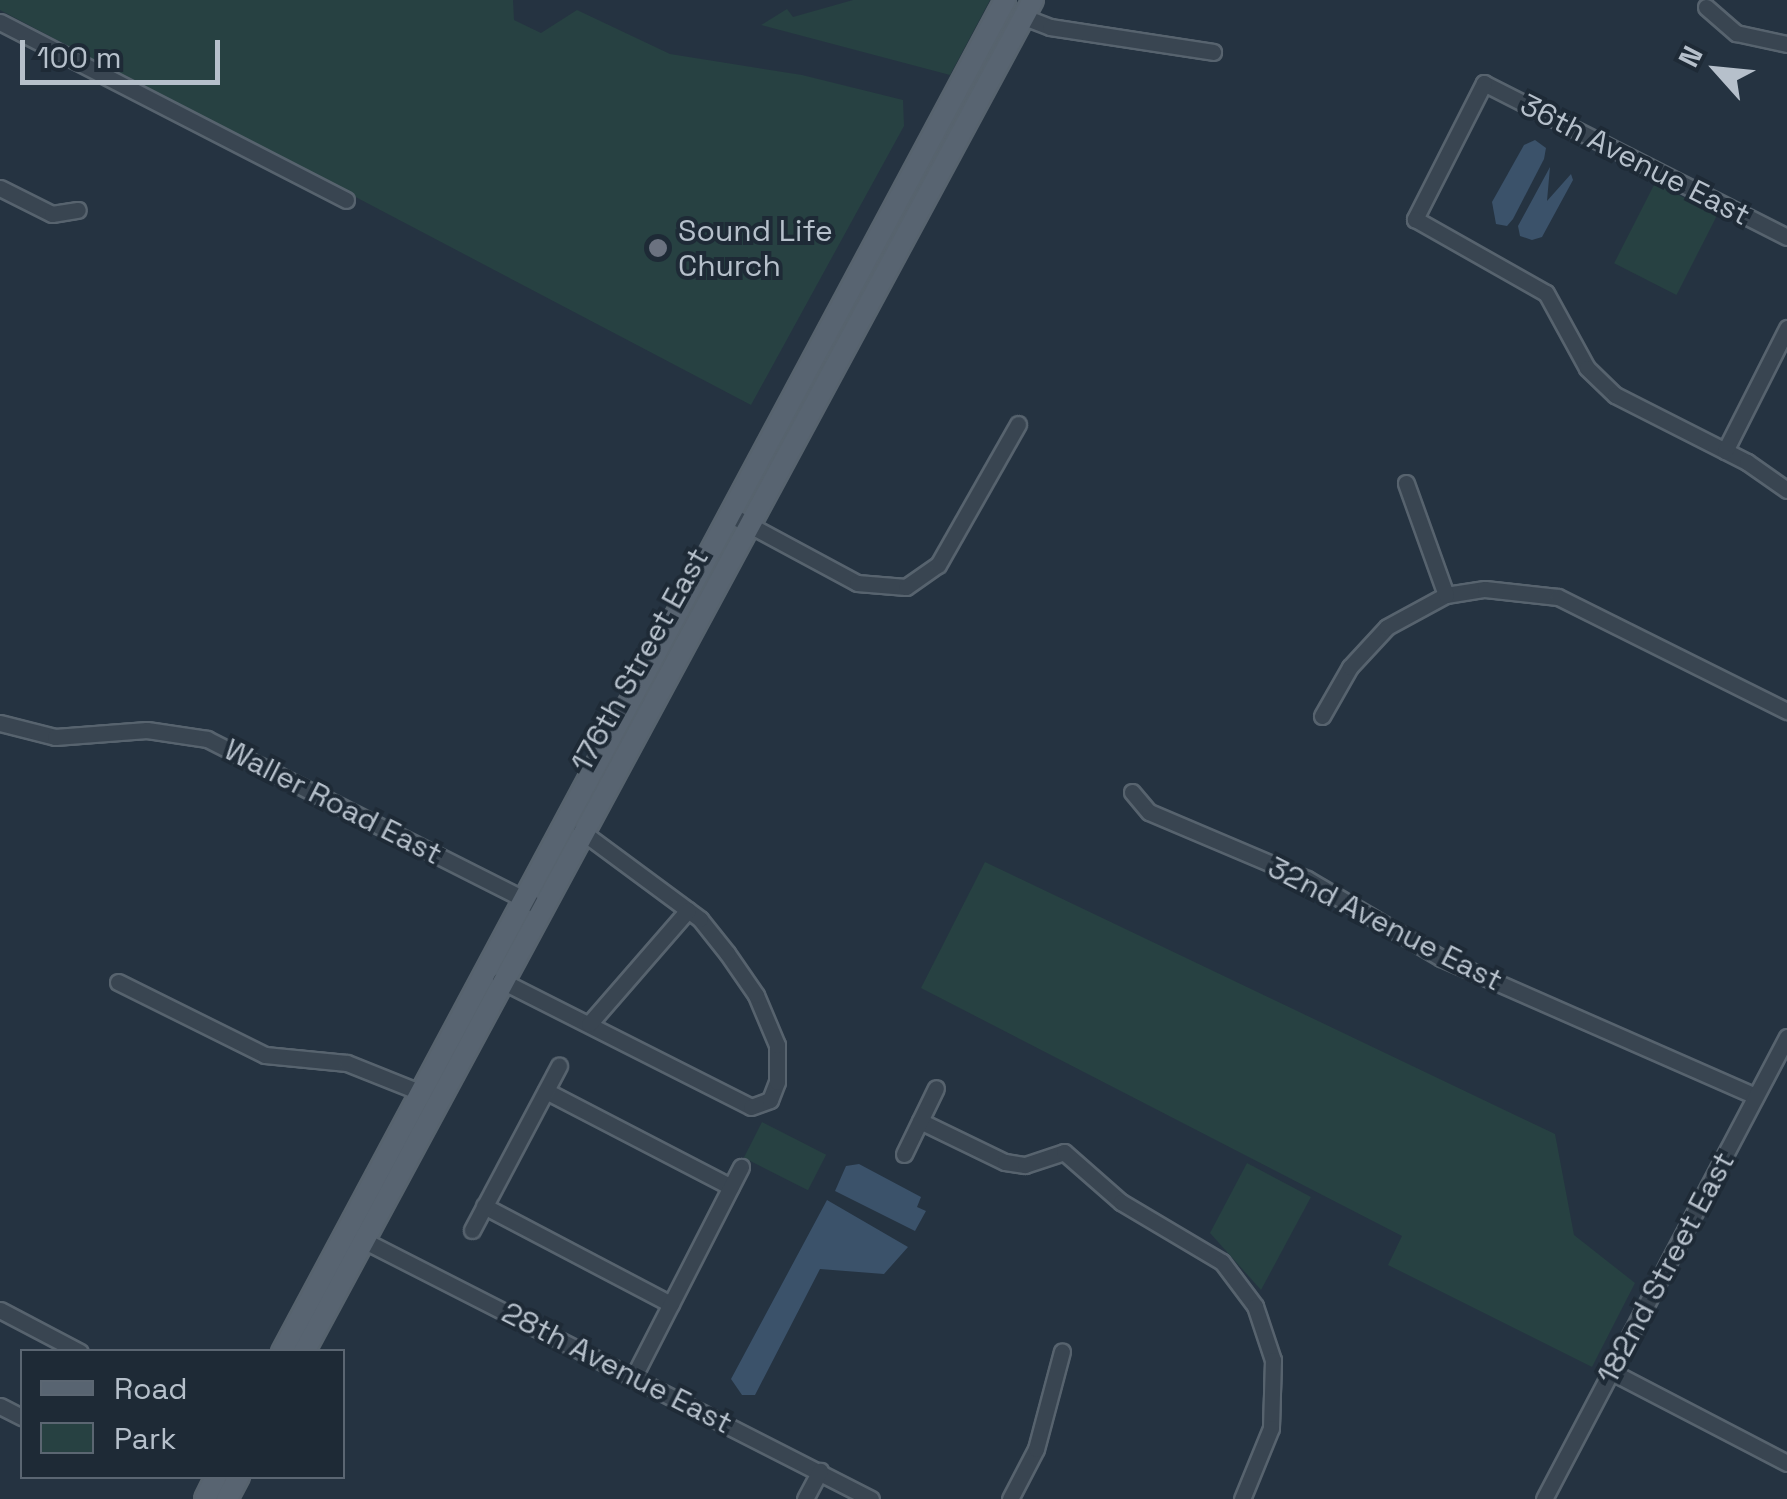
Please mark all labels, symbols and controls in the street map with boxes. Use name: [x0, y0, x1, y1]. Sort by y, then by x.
scale bar: [25, 20, 225, 82]
north arrow: [1667, 20, 1767, 120]
text: 100 m: [37, 38, 122, 77]
text: N: [1670, 40, 1711, 73]
street label: 36th Avenue East: [1514, 86, 1756, 234]
place label: Sound Life Church: [678, 213, 833, 284]
marker: Sound Life Church: [647, 237, 669, 259]
street label: 176th Street East: [564, 542, 716, 778]
street label: Waller Road East: [218, 732, 448, 872]
street label: 32nd Avenue East: [1262, 849, 1508, 999]
street label: 182nd Street East: [1590, 1146, 1742, 1390]
street label: 28th Avenue East: [496, 1294, 738, 1442]
legend: [20, 1349, 345, 1479]
text: Road: [114, 1369, 188, 1408]
text: Park: [114, 1419, 176, 1458]

